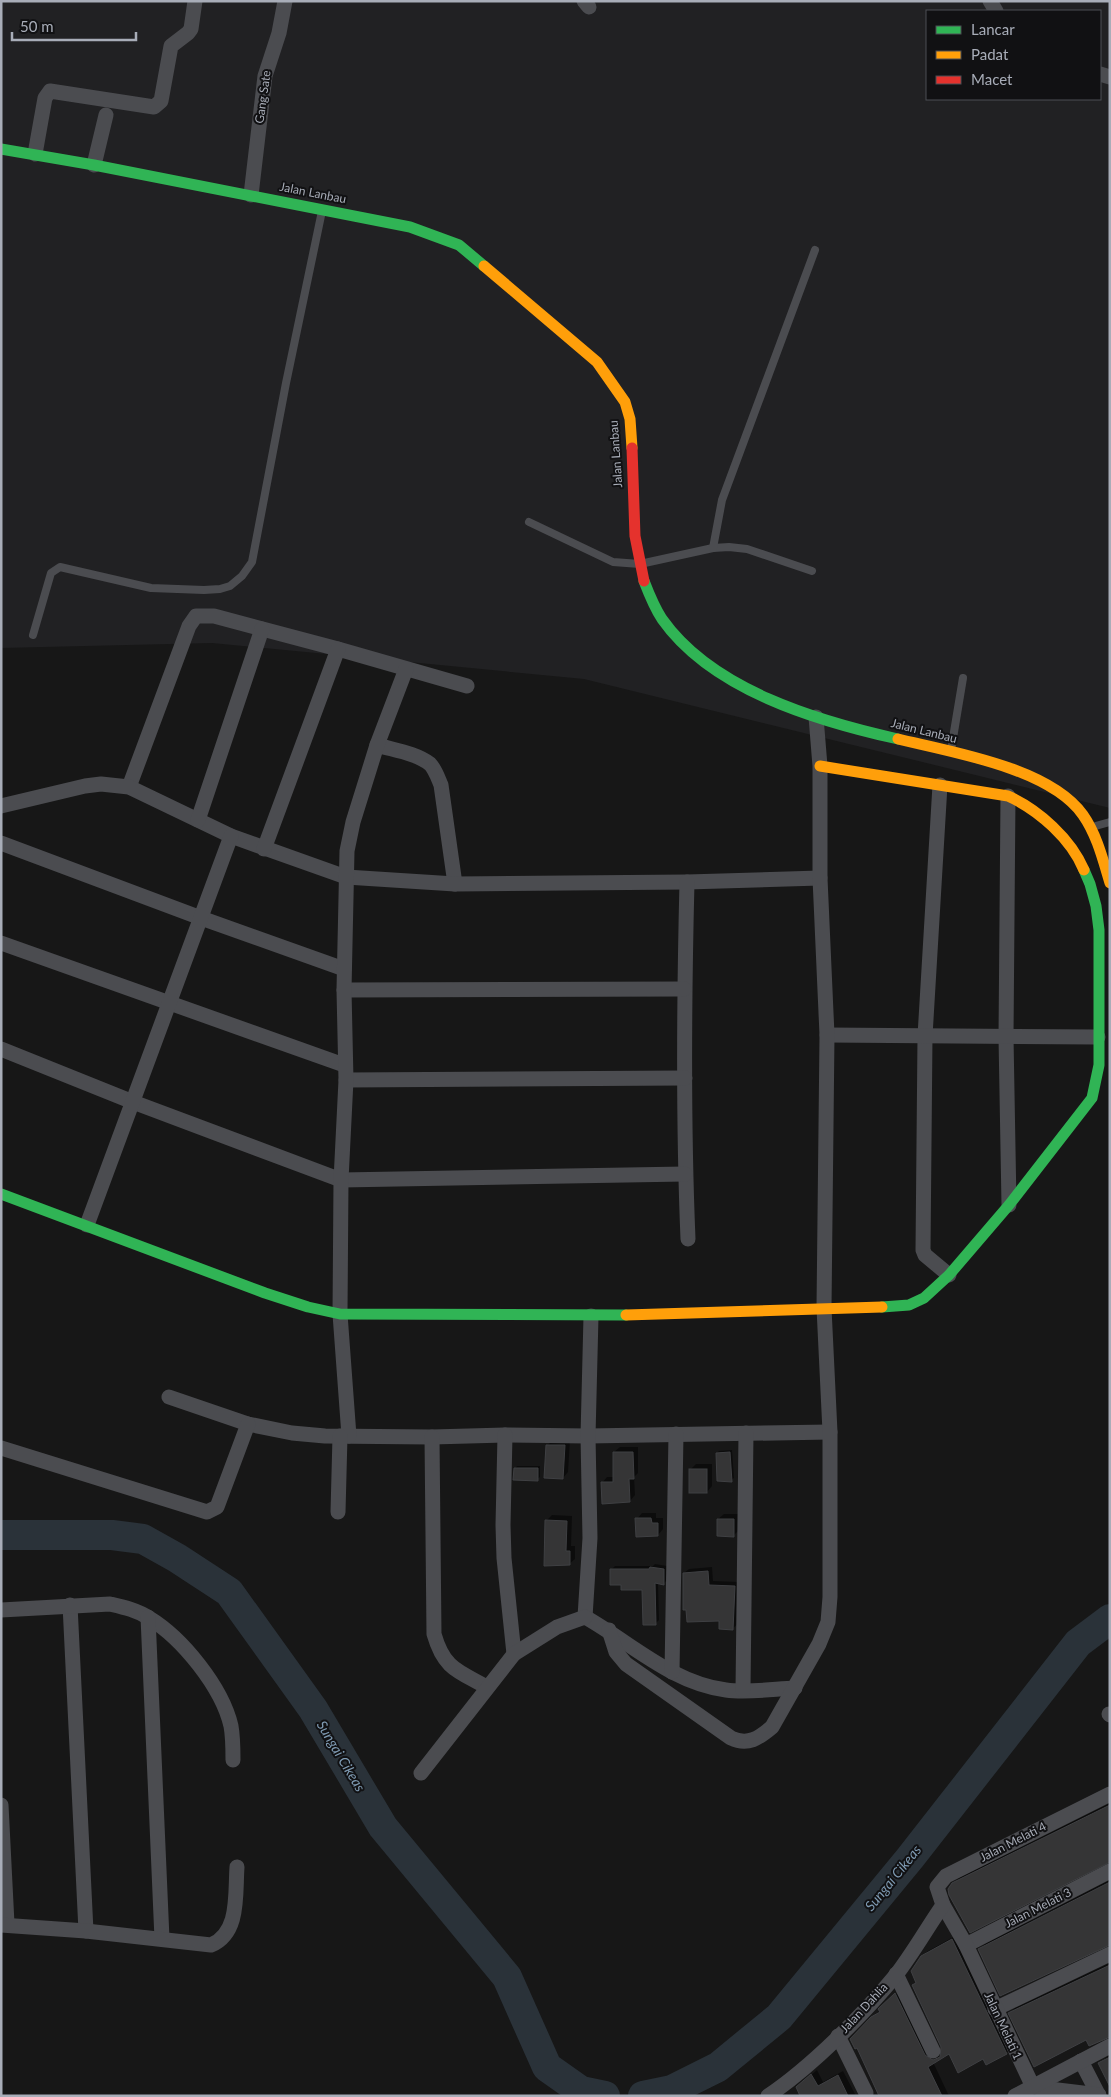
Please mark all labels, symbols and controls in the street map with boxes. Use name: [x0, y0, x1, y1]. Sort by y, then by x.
scale bar: [12, 10, 136, 42]
legend: [926, 10, 1101, 100]
text: 50 m: [20, 17, 54, 35]
text: Lancar: [971, 20, 1015, 38]
text: Padat: [971, 45, 1009, 63]
street label: Gang Sate: [251, 69, 274, 125]
text: Macet: [971, 70, 1013, 88]
street label: Jalan Lanbau: [279, 179, 348, 206]
street label: Jalan Lanbau: [606, 420, 625, 488]
street label: Jalan Lanbau: [890, 715, 959, 746]
water label: Sungai Cikeas: [314, 1717, 369, 1795]
street label: Jalan Melati 4: [977, 1818, 1049, 1865]
water label: Sungai Cikeas: [861, 1841, 925, 1914]
street label: Jalan Melati 3: [1002, 1884, 1074, 1931]
street label: Jalan Dahlia: [837, 1980, 891, 2036]
street label: Jalan Melati 1: [981, 1990, 1026, 2062]

